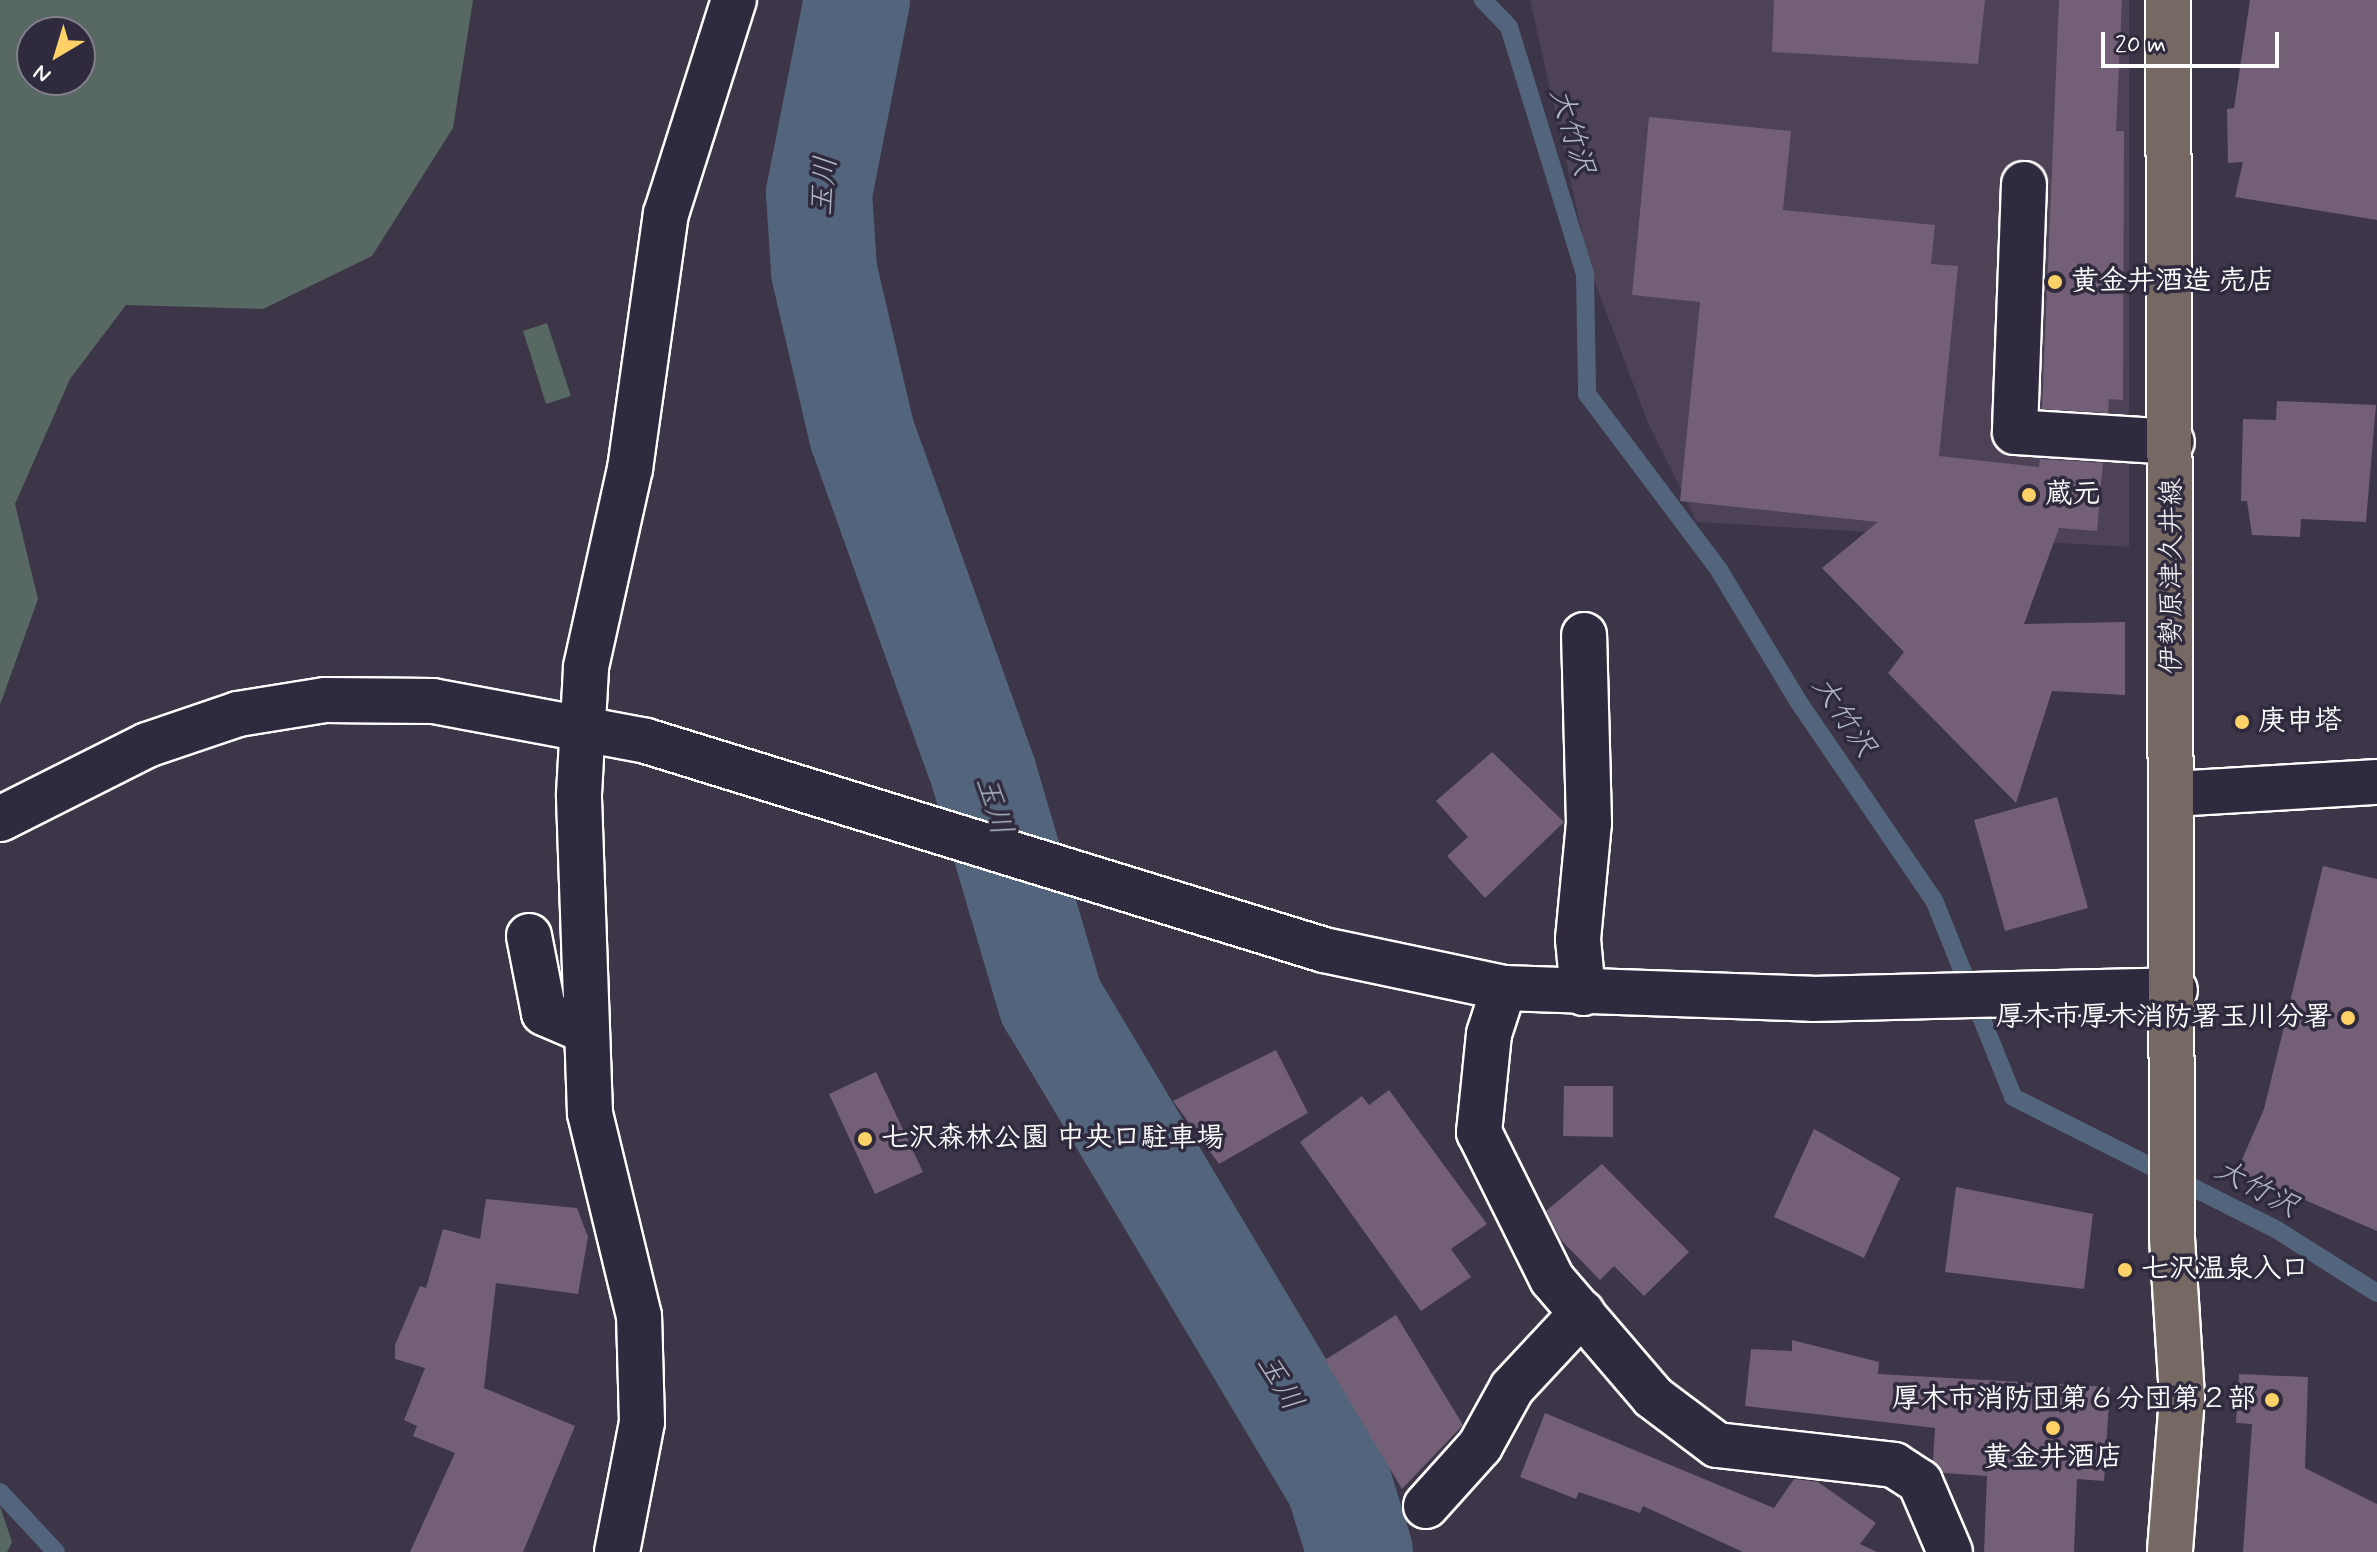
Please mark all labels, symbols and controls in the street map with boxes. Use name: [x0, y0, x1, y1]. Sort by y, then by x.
north arrow: [16, 16, 96, 96]
scale bar: [2105, 16, 2283, 66]
text: 20 m: [2115, 30, 2166, 61]
text: N: [28, 58, 57, 89]
water label: 大竹沢: [1541, 84, 1601, 180]
water label: 玉川: [804, 155, 846, 217]
place label: 黄金井酒造 売店: [2071, 265, 2275, 299]
marker: 黄金井酒造 売店: [2046, 273, 2064, 291]
place label: 蔵元: [2045, 478, 2101, 512]
street label: 伊勢原津久井線: [2156, 478, 2190, 674]
marker: 蔵元: [2020, 486, 2038, 504]
water label: 大竹沢: [1803, 670, 1883, 764]
place label: 庚申塔: [2258, 705, 2342, 739]
marker: 庚申塔: [2233, 713, 2251, 731]
water label: 玉川: [967, 772, 1019, 840]
place label: 厚木市厚木消防署玉川分署: [1996, 1001, 2332, 1035]
marker: 厚木市厚木消防署玉川分署: [2339, 1009, 2357, 1027]
place label: 七沢森林公園 中央口駐車場: [881, 1122, 1225, 1156]
marker: 七沢森林公園 中央口駐車場: [856, 1130, 874, 1148]
water label: 大竹沢: [2208, 1152, 2304, 1226]
place label: 七沢温泉入口: [2141, 1253, 2309, 1287]
marker: 七沢温泉入口: [2116, 1261, 2134, 1279]
water label: 玉川: [1248, 1348, 1310, 1418]
place label: 厚木市消防団第６分団第２部: [1892, 1383, 2256, 1417]
marker: 厚木市消防団第６分団第２部: [2263, 1391, 2281, 1409]
marker: 黄金井酒店: [2044, 1419, 2062, 1437]
place label: 黄金井酒店: [1983, 1441, 2123, 1475]

